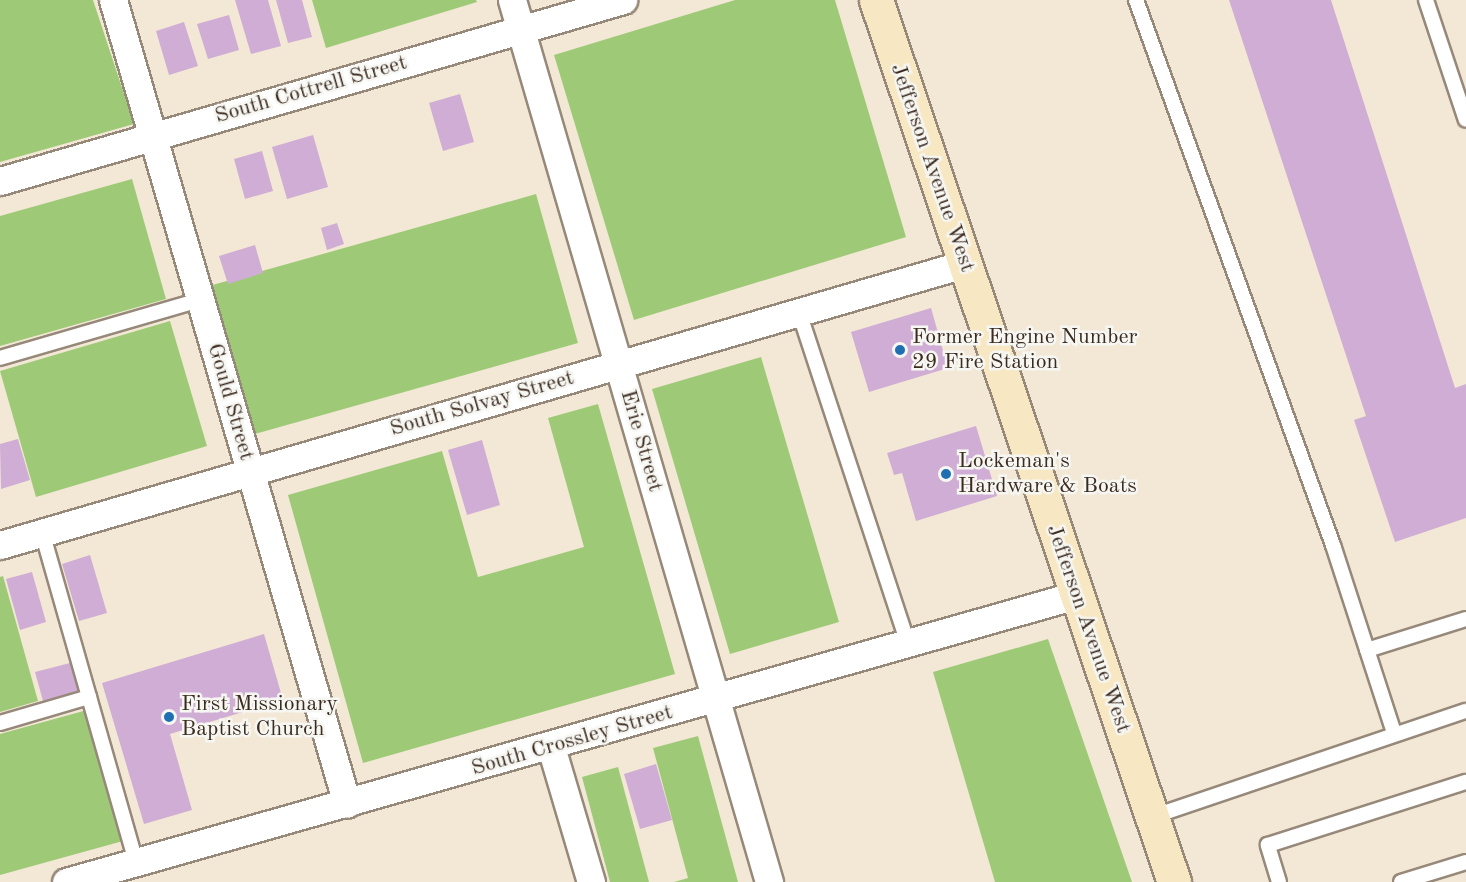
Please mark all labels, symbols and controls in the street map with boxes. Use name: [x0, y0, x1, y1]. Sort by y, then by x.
street label: South Cottrell Street: [212, 50, 410, 130]
street label: Jefferson Avenue West: [884, 60, 980, 276]
place label: Former Engine Number 29 Fire Station: [912, 324, 1138, 376]
street label: Gould Street: [201, 341, 259, 463]
marker: Former Engine Number 29 Fire Station: [893, 343, 907, 357]
street label: South Solvay Street: [387, 365, 577, 443]
street label: Erie Street: [614, 387, 668, 495]
place label: Lockeman's Hardware & Boats: [958, 448, 1137, 500]
marker: Lockeman's Hardware & Boats: [939, 467, 953, 481]
street label: Jefferson Avenue West: [1040, 521, 1136, 737]
place label: First Missionary Baptist Church: [181, 691, 338, 742]
street label: South Crossley Street: [468, 700, 676, 782]
marker: First Missionary Baptist Church: [162, 710, 176, 724]

